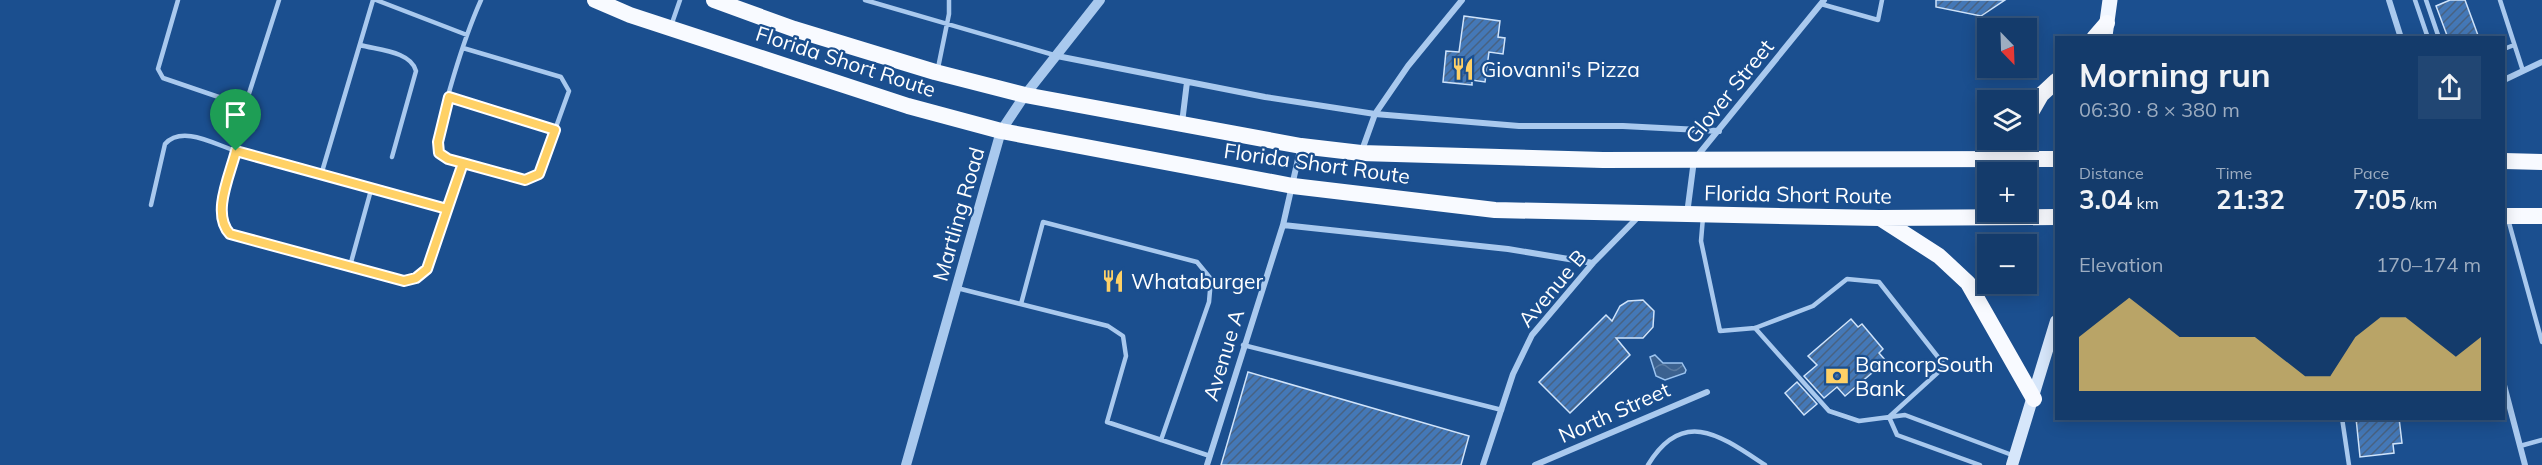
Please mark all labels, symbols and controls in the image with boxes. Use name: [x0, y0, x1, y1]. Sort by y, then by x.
north arrow: [1977, 18, 2037, 78]
map controls: [1977, 18, 2037, 294]
street label: Florida Short Route: [753, 20, 939, 102]
street label: Glover Street: [1679, 34, 1779, 148]
text: Morning run: [2079, 54, 2271, 95]
restaurant icon: Giovanni's Pizza: [1450, 56, 1476, 82]
place label: Giovanni's Pizza: [1481, 56, 1640, 82]
button: share: [2418, 56, 2481, 119]
pin: [210, 89, 261, 151]
button: layers: [1977, 90, 2037, 150]
text: 06:30 · 8 × 380 m: [2079, 97, 2240, 122]
icon: arrive: [219, 98, 252, 131]
street label: Florida Short Route: [1222, 137, 1412, 189]
street label: Martling Road: [926, 144, 990, 284]
button: +: [1977, 162, 2037, 222]
text: Distance: [2079, 163, 2144, 183]
text: Time: [2216, 163, 2252, 183]
text: Pace: [2353, 163, 2389, 183]
street label: Florida Short Route: [1704, 179, 1892, 209]
text: 3.04: [2079, 183, 2132, 216]
text: 21:32: [2216, 183, 2285, 216]
text: 7:05: [2353, 183, 2406, 216]
text: km: [2132, 193, 2159, 213]
text: /km: [2406, 193, 2437, 213]
button: −: [1977, 234, 2037, 294]
street label: Avenue B: [1512, 244, 1592, 332]
text: Elevation: [2079, 252, 2164, 277]
text: 170–174 m: [2376, 252, 2481, 277]
restaurant icon: Whataburger: [1100, 268, 1126, 294]
place label: Whataburger: [1131, 268, 1263, 294]
street label: Avenue A: [1197, 306, 1249, 404]
place label: BancorpSouth Bank: [1855, 351, 1993, 401]
bank icon: BancorpSouth Bank: [1824, 363, 1850, 389]
street label: North Street: [1554, 376, 1674, 448]

